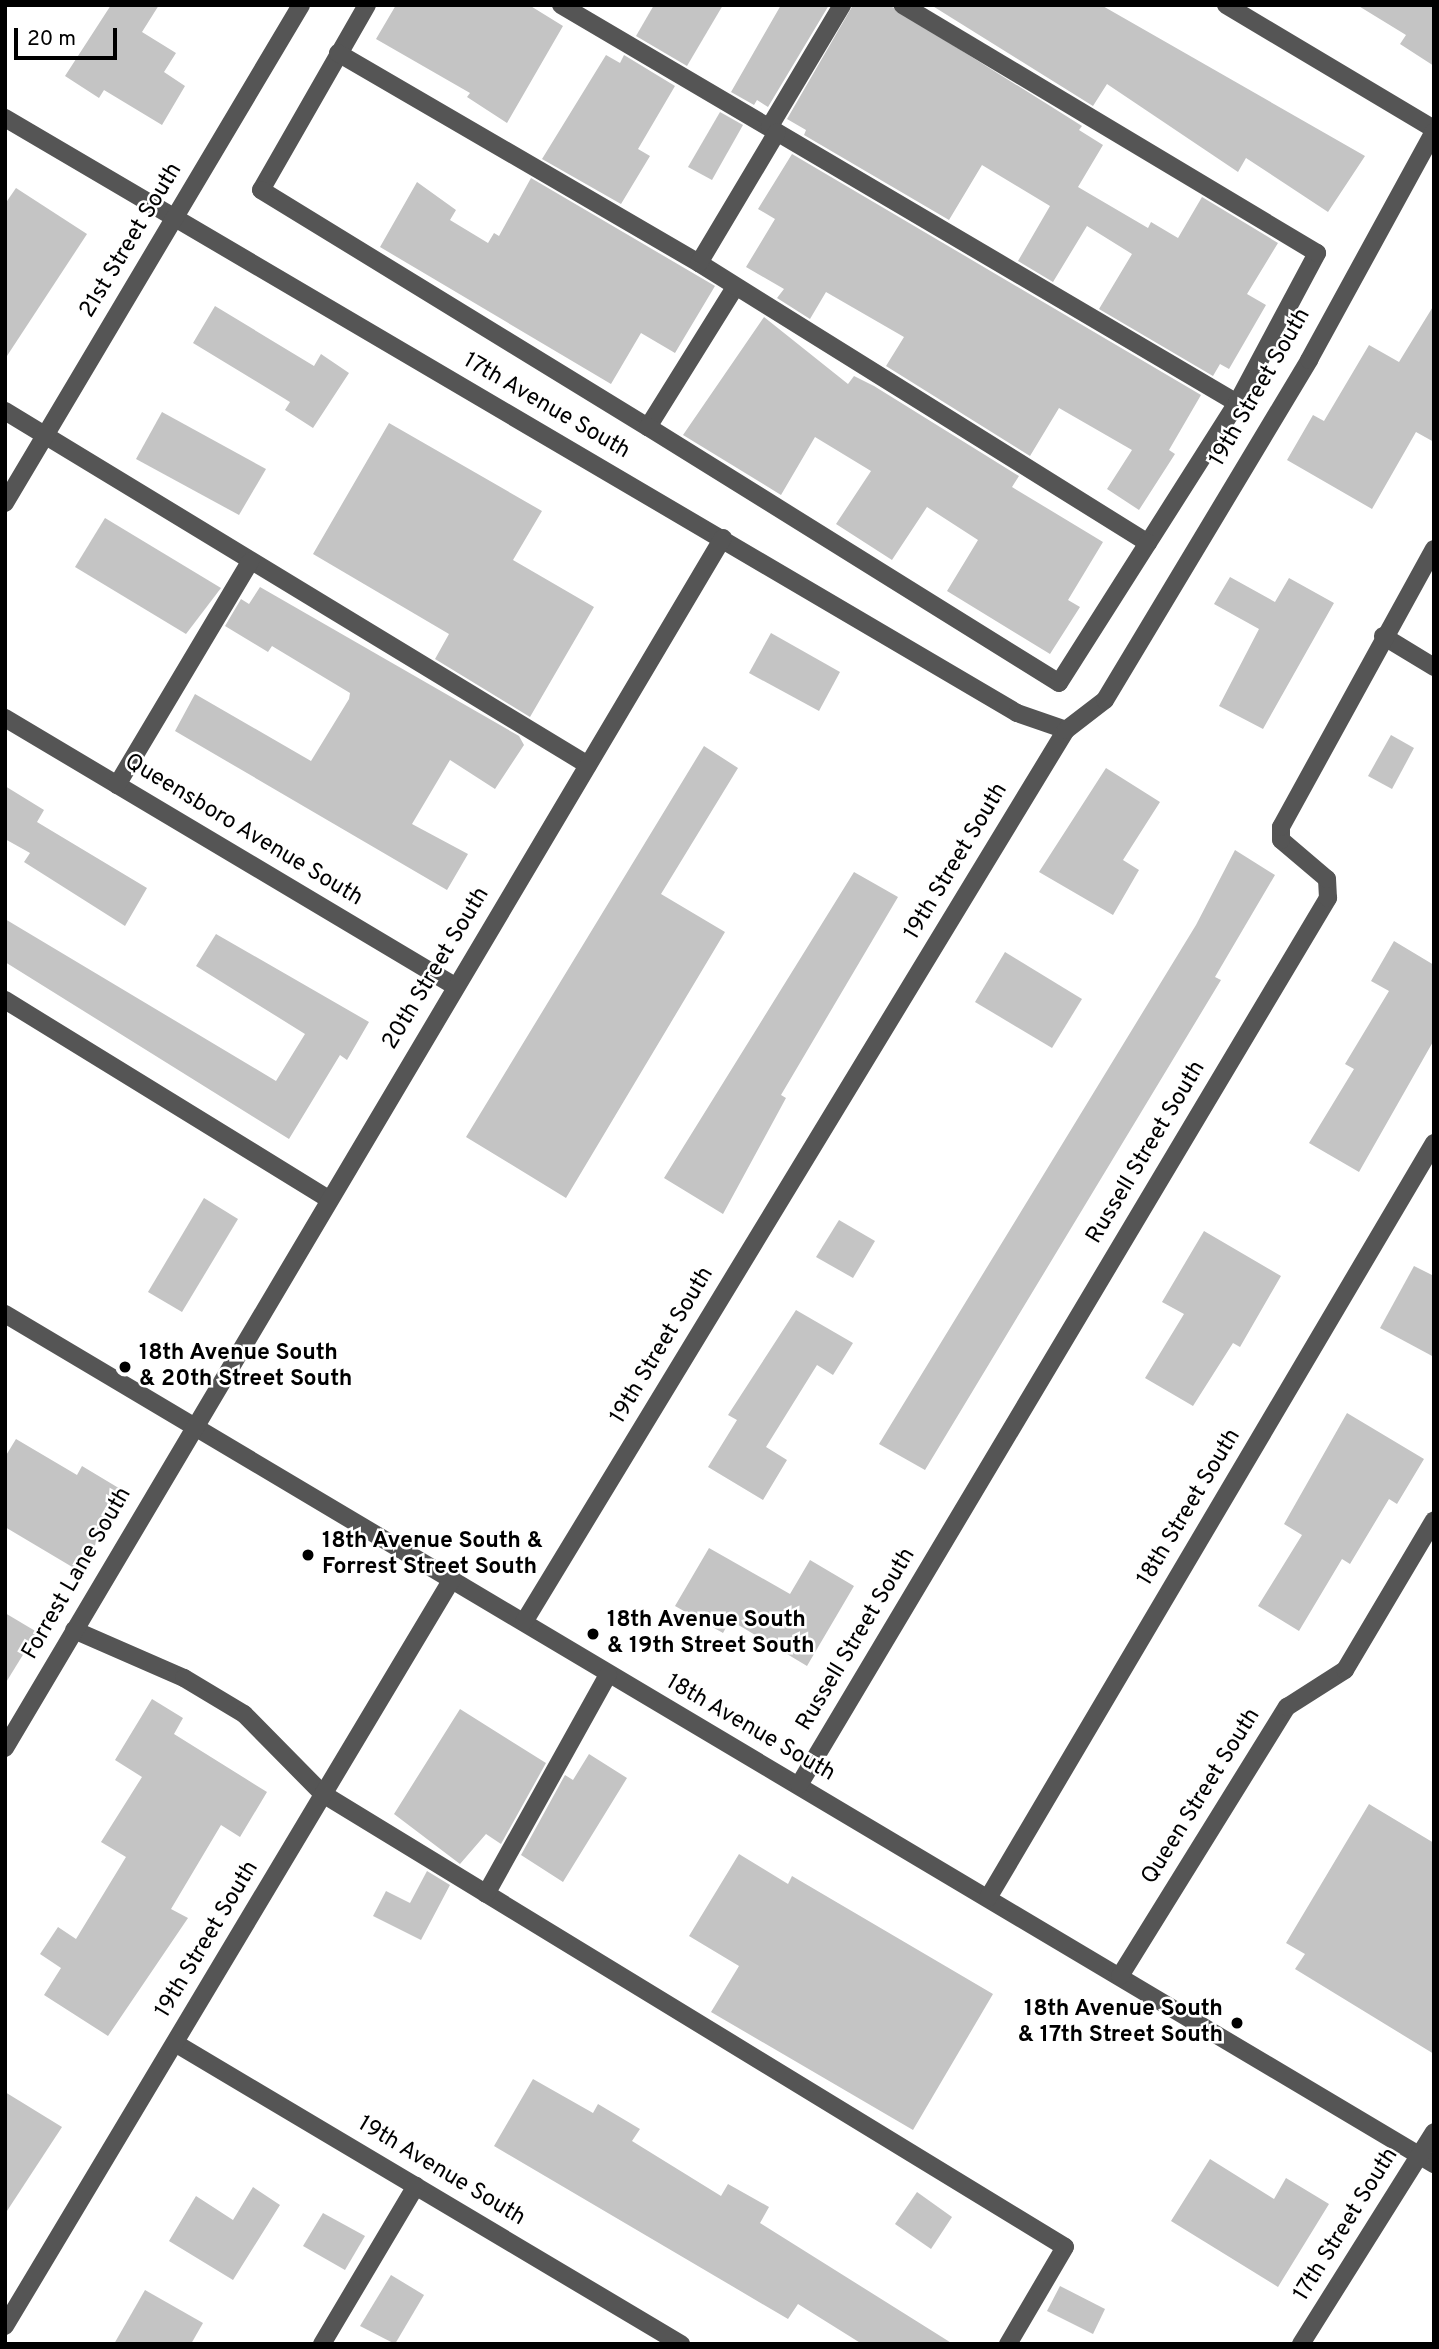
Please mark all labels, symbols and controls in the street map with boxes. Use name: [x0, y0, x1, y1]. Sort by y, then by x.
scale bar: [18, 14, 121, 58]
text: 20 m: [27, 26, 76, 53]
street label: 21st Street South: [75, 159, 189, 323]
street label: 19th Street South: [1205, 304, 1317, 472]
street label: 17th Avenue South: [457, 348, 635, 466]
street label: Queensboro Avenue South: [118, 749, 368, 913]
street label: 19th Street South: [899, 779, 1015, 945]
street label: 20th Street South: [378, 883, 496, 1055]
street label: Russell Street South: [1082, 1057, 1212, 1249]
street label: 19th Street South: [605, 1263, 721, 1429]
place label: 18th Avenue South & 20th Street South: [139, 1340, 352, 1394]
marker: 18th Avenue South & 20th Street South: [117, 1359, 133, 1375]
street label: 18th Street South: [1132, 1425, 1248, 1591]
street label: Forrest Lane South: [17, 1483, 139, 1665]
place label: 18th Avenue South & Forrest Street South: [322, 1528, 544, 1582]
street label: Russell Street South: [792, 1544, 922, 1736]
marker: 18th Avenue South & Forrest Street South: [300, 1547, 316, 1563]
place label: 18th Avenue South & 19th Street South: [607, 1607, 815, 1661]
marker: 18th Avenue South & 19th Street South: [585, 1626, 601, 1642]
street label: 18th Avenue South: [660, 1669, 840, 1789]
street label: Queen Street South: [1137, 1704, 1267, 1890]
street label: 19th Street South: [150, 1857, 266, 2023]
place label: 18th Avenue South & 17th Street South: [1018, 1996, 1223, 2050]
marker: 18th Avenue South & 17th Street South: [1229, 2015, 1245, 2031]
street label: 19th Avenue South: [352, 2111, 530, 2233]
street label: 17th Street South: [1289, 2143, 1405, 2307]

